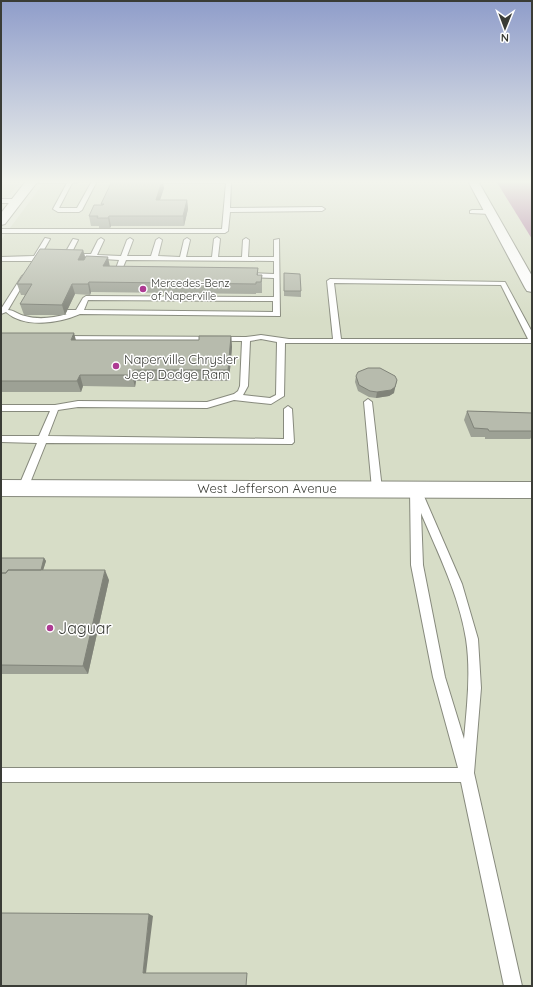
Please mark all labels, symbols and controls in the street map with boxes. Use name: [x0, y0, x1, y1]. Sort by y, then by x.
north arrow: [485, 8, 525, 48]
text: N: [501, 31, 509, 45]
place label: Mercedes-Benz of Naperville: [151, 276, 230, 303]
marker: Mercedes-Benz of Naperville: [138, 284, 148, 294]
place label: Naperville Chrysler Jeep Dodge Ram: [124, 351, 238, 382]
marker: Naperville Chrysler Jeep Dodge Ram: [111, 361, 121, 371]
street label: West Jefferson Avenue: [197, 480, 337, 496]
place label: Jaguar: [58, 618, 112, 638]
marker: Jaguar: [45, 623, 55, 633]

